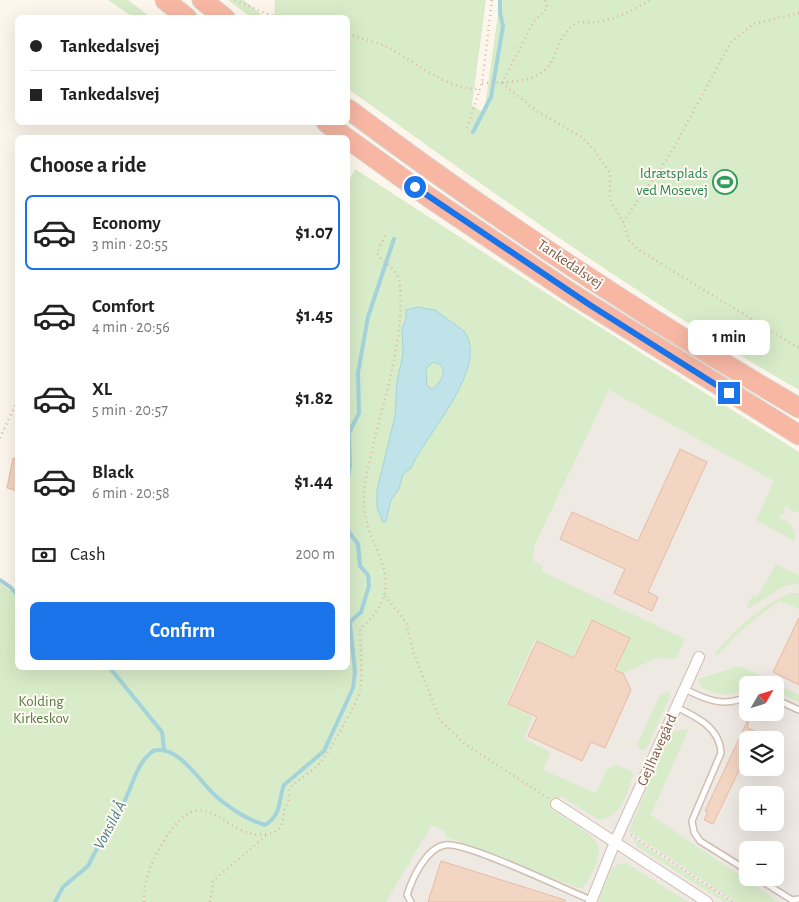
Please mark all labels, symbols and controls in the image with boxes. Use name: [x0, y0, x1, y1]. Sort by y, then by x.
text: Tankedalsvej: [60, 37, 160, 56]
text: Tankedalsvej: [60, 85, 160, 104]
text: Choose a ride: [30, 154, 146, 176]
place label: Idrætsplads ved Mosevej: [636, 166, 708, 198]
sports icon: Idrætsplads ved Mosevej: [712, 169, 738, 195]
route start: [404, 176, 426, 198]
icon: car: [32, 210, 77, 255]
text: Economy: [92, 214, 161, 233]
text: $1.07: [295, 223, 333, 242]
text: 3 min · 20:55: [92, 236, 168, 252]
street label: Tankedalsvej: [535, 237, 605, 291]
icon: car: [32, 293, 77, 338]
text: Comfort: [92, 297, 154, 316]
text: $1.45: [295, 306, 333, 325]
text: 4 min · 20:56: [92, 319, 170, 335]
callout: 1 min: [688, 320, 770, 356]
text: 1 min: [712, 329, 746, 345]
icon: car: [32, 376, 77, 421]
text: XL: [92, 380, 112, 399]
route end: [718, 382, 740, 404]
text: $1.82: [295, 389, 333, 408]
text: 5 min · 20:57: [92, 402, 168, 418]
icon: car: [32, 459, 77, 504]
text: Black: [92, 463, 134, 482]
text: $1.44: [294, 472, 333, 491]
text: 6 min · 20:58: [92, 485, 170, 501]
icon: cash: [30, 541, 58, 569]
text: Cash: [70, 545, 106, 564]
text: 200 m: [295, 546, 335, 562]
button: Confirm: [30, 602, 335, 660]
north arrow: [739, 676, 784, 721]
map controls: [739, 676, 784, 886]
park label: Kolding Kirkeskov: [13, 694, 70, 726]
street label: Gejlhavegård: [634, 711, 680, 788]
button: layers: [739, 731, 784, 776]
button: +: [739, 786, 784, 831]
water label: Vonsild Å: [89, 797, 129, 852]
button: −: [739, 841, 784, 886]

